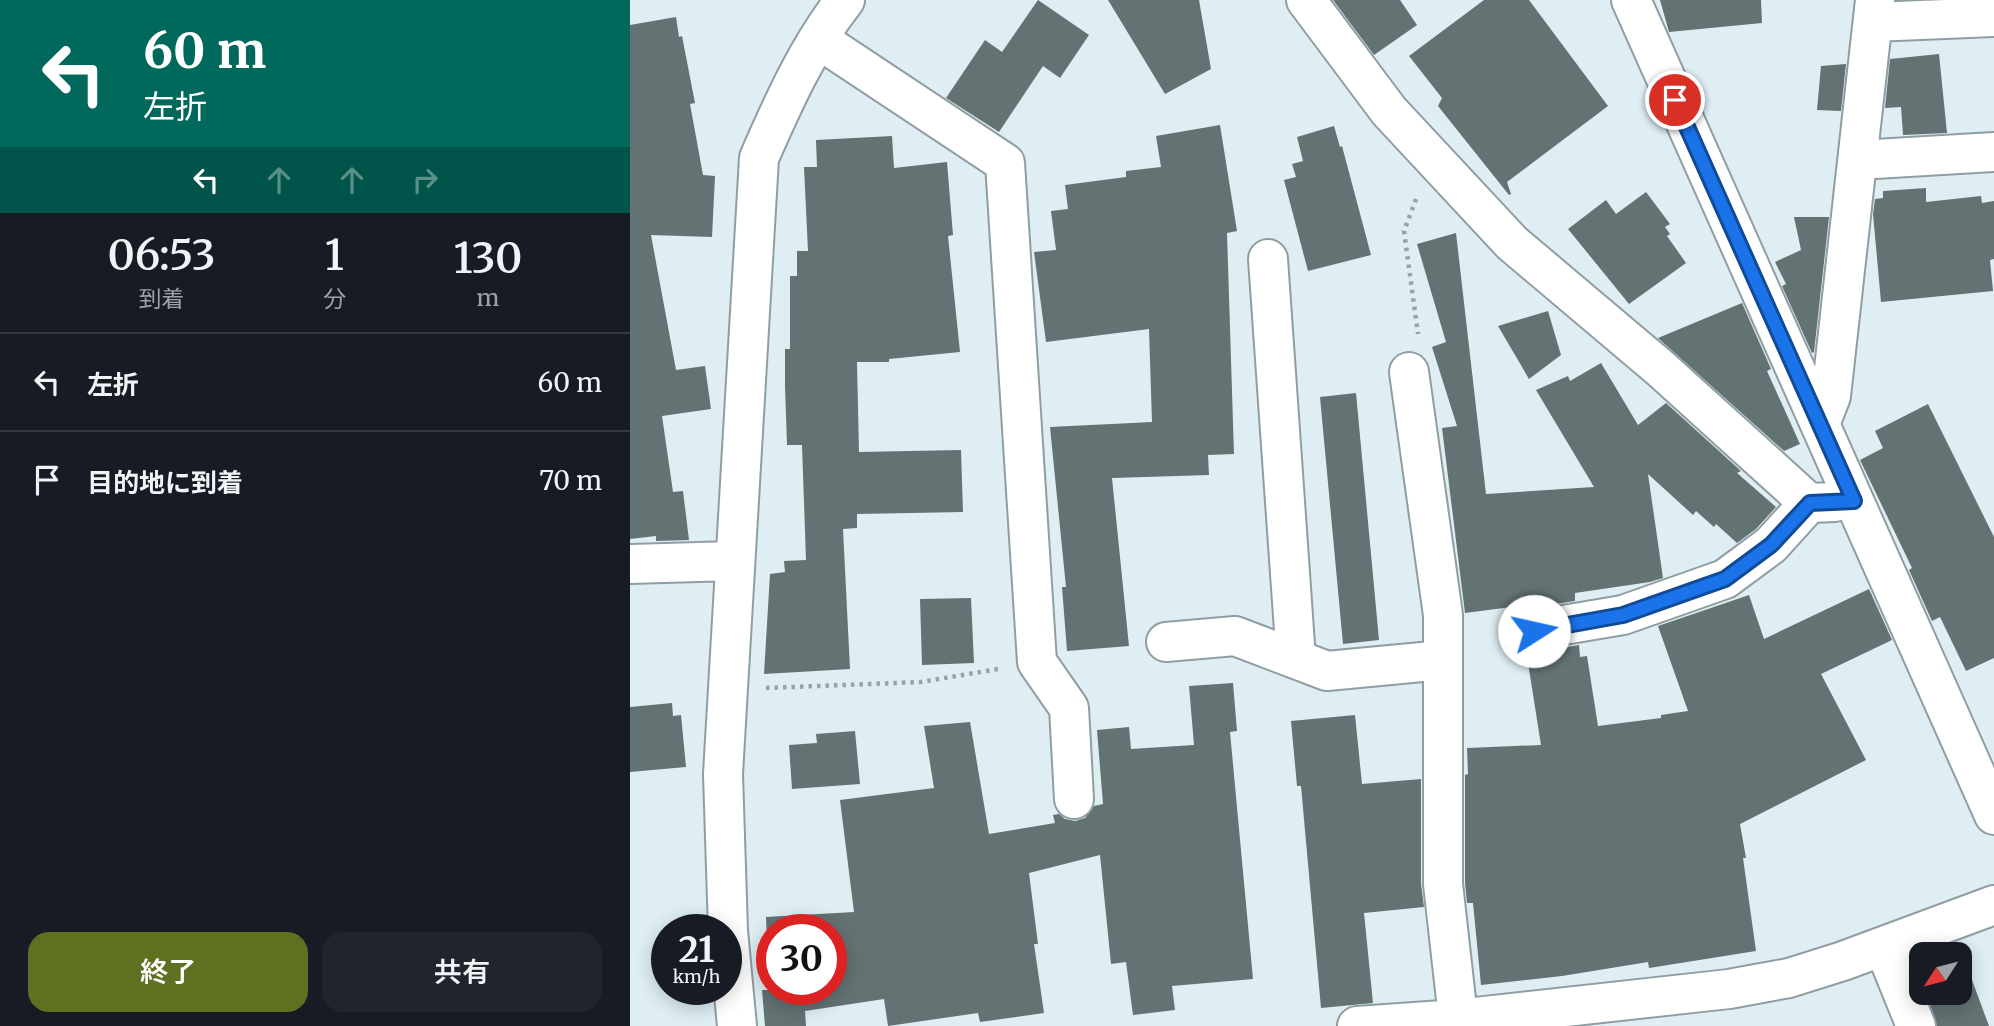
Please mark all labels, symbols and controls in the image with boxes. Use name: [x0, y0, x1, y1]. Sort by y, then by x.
text: 60 m: [143, 20, 266, 81]
icon: left: [28, 28, 119, 119]
pin: [1645, 70, 1705, 130]
icon: arrive: [1656, 81, 1694, 119]
text: 左折: [143, 87, 207, 127]
icon: left: [187, 161, 225, 199]
icon: ahead: [260, 161, 298, 199]
icon: ahead: [333, 161, 371, 199]
icon: right: [406, 161, 444, 199]
text: 06:53: [107, 229, 215, 281]
text: 1: [325, 229, 344, 281]
text: 130: [453, 232, 522, 284]
text: m: [477, 283, 499, 312]
text: 到着: [138, 284, 184, 313]
text: 分: [323, 284, 346, 313]
icon: left: [28, 363, 66, 401]
text: 60 m: [538, 366, 602, 399]
text: 左折: [87, 368, 139, 401]
icon: arrive: [28, 461, 66, 499]
text: 70 m: [539, 464, 602, 497]
text: 目的地に到着: [87, 466, 243, 499]
position arrow: [1497, 594, 1571, 668]
speed limit sign: 30: [756, 914, 847, 1005]
text: 21: [679, 928, 714, 972]
button: 終了: [28, 932, 308, 1012]
button: 共有: [322, 932, 602, 1012]
north arrow: [1909, 942, 1972, 1004]
map controls: [1909, 942, 1972, 1005]
text: km/h: [673, 965, 720, 988]

